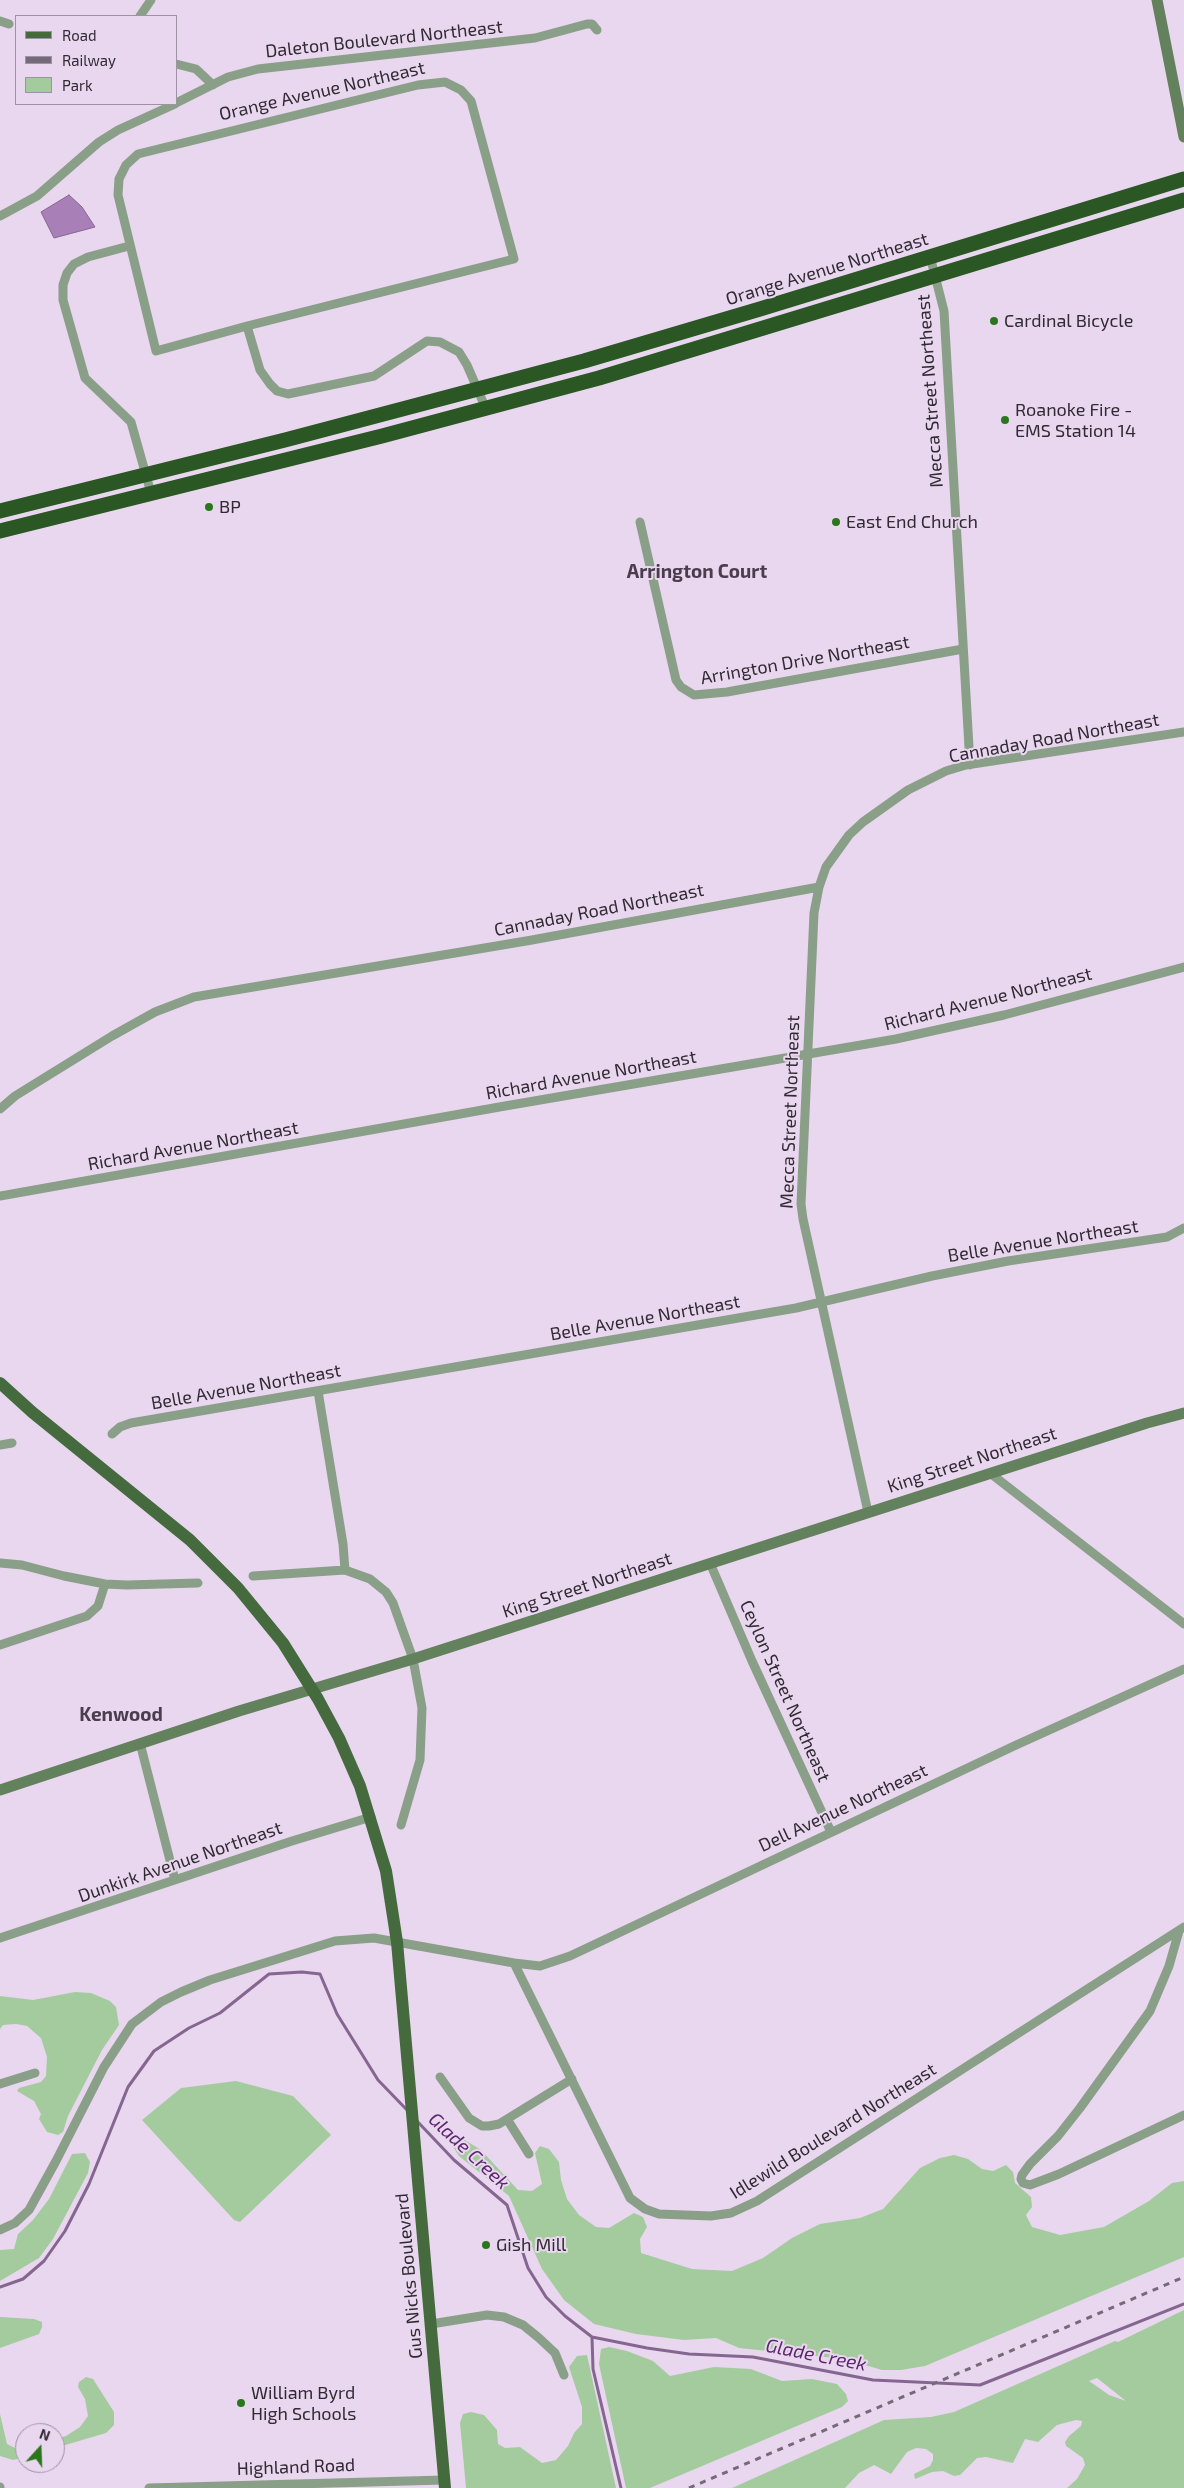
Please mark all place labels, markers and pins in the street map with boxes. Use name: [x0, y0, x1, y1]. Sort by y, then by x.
place label: Cardinal Bicycle: [1004, 310, 1133, 332]
marker: Cardinal Bicycle: [988, 315, 1000, 327]
place label: Roanoke Fire - EMS Station 14: [1015, 399, 1136, 442]
marker: Roanoke Fire - EMS Station 14: [999, 414, 1011, 426]
place label: BP: [219, 496, 241, 518]
marker: BP: [203, 501, 215, 513]
place label: East End Church: [846, 511, 978, 533]
marker: East End Church: [830, 516, 842, 528]
place label: Gish Mill: [496, 2234, 566, 2256]
marker: Gish Mill: [480, 2239, 492, 2251]
place label: William Byrd High Schools: [251, 2382, 356, 2424]
marker: William Byrd High Schools: [235, 2397, 247, 2409]

